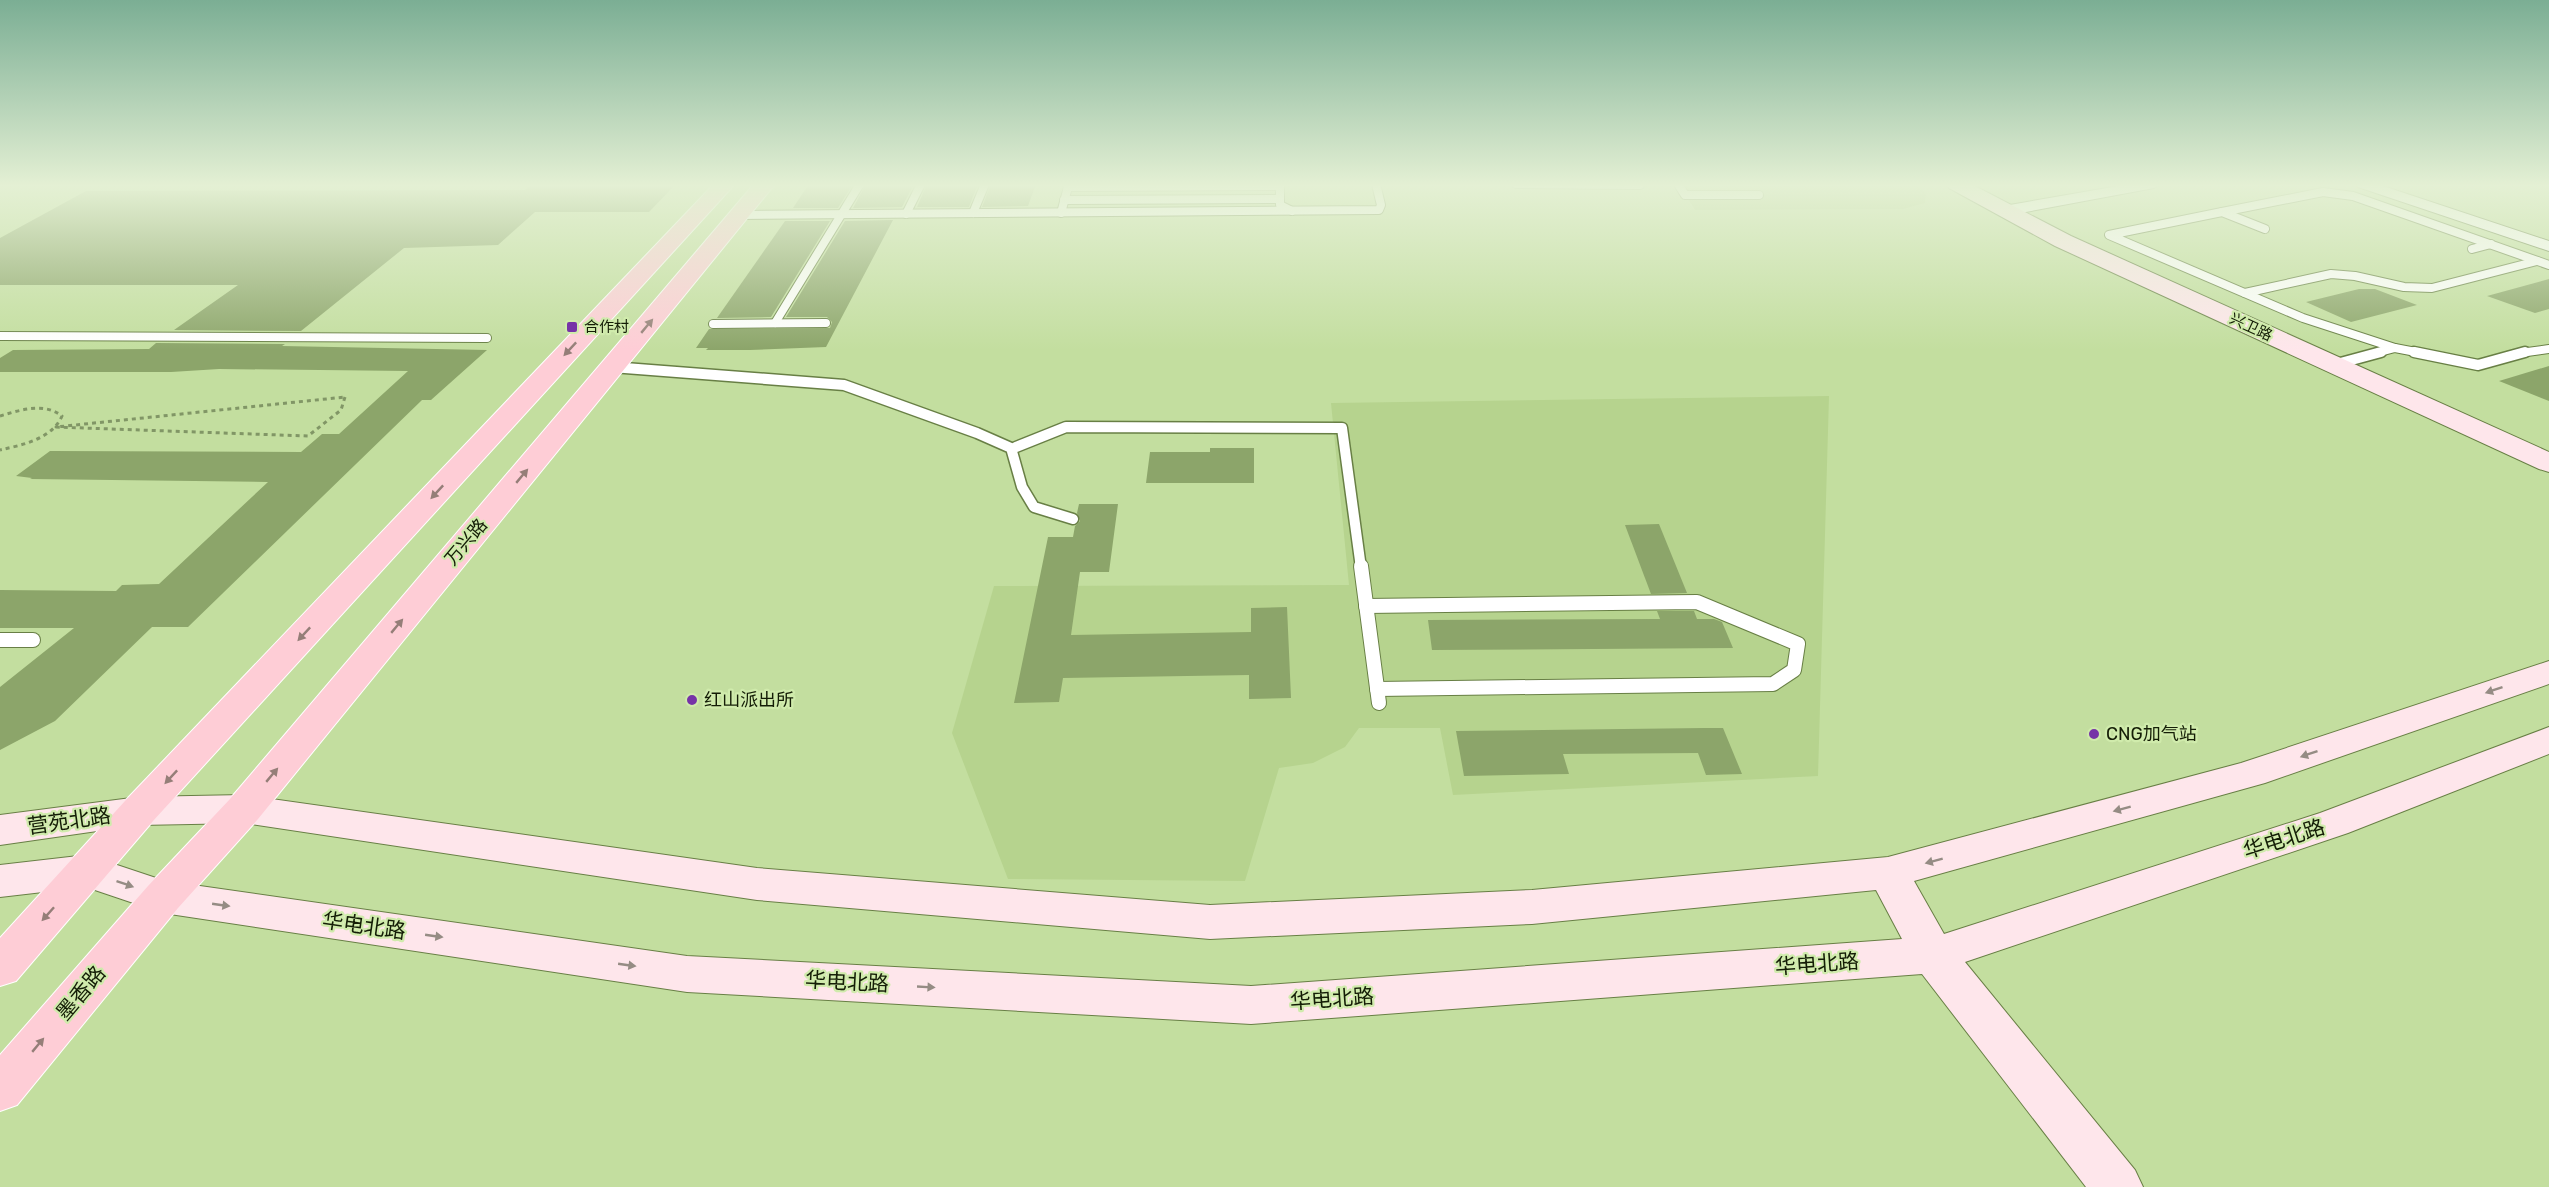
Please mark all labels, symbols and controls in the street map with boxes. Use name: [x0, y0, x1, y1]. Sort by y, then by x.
street label: 兴卫路: [2227, 309, 2275, 345]
place label: 合作村: [584, 318, 629, 336]
one-way arrow: [640, 319, 653, 334]
marker: 合作村: [565, 320, 579, 334]
one-way arrow: [563, 342, 577, 357]
one-way arrow: [515, 469, 528, 484]
one-way arrow: [431, 484, 444, 499]
street label: 万兴路: [440, 514, 492, 570]
one-way arrow: [390, 618, 403, 633]
one-way arrow: [297, 627, 311, 642]
one-way arrow: [2485, 686, 2503, 696]
place label: 红山派出所: [704, 689, 794, 711]
marker: 红山派出所: [685, 693, 699, 707]
place label: CNG加气站: [2106, 723, 2197, 745]
marker: CNG加气站: [2087, 727, 2101, 741]
one-way arrow: [2300, 749, 2318, 759]
one-way arrow: [265, 768, 278, 783]
one-way arrow: [164, 770, 178, 784]
street label: 营苑北路: [26, 802, 112, 839]
one-way arrow: [2113, 805, 2131, 814]
street label: 华电北路: [2240, 814, 2328, 863]
one-way arrow: [1925, 856, 1943, 866]
one-way arrow: [116, 879, 134, 889]
one-way arrow: [211, 901, 230, 910]
one-way arrow: [42, 906, 55, 921]
street label: 华电北路: [321, 907, 407, 944]
one-way arrow: [425, 932, 444, 941]
street label: 华电北路: [1774, 948, 1860, 979]
one-way arrow: [618, 960, 637, 969]
street label: 墨香路: [51, 961, 110, 1025]
street label: 华电北路: [804, 967, 890, 996]
one-way arrow: [917, 982, 936, 991]
street label: 华电北路: [1289, 983, 1375, 1014]
one-way arrow: [31, 1037, 44, 1053]

